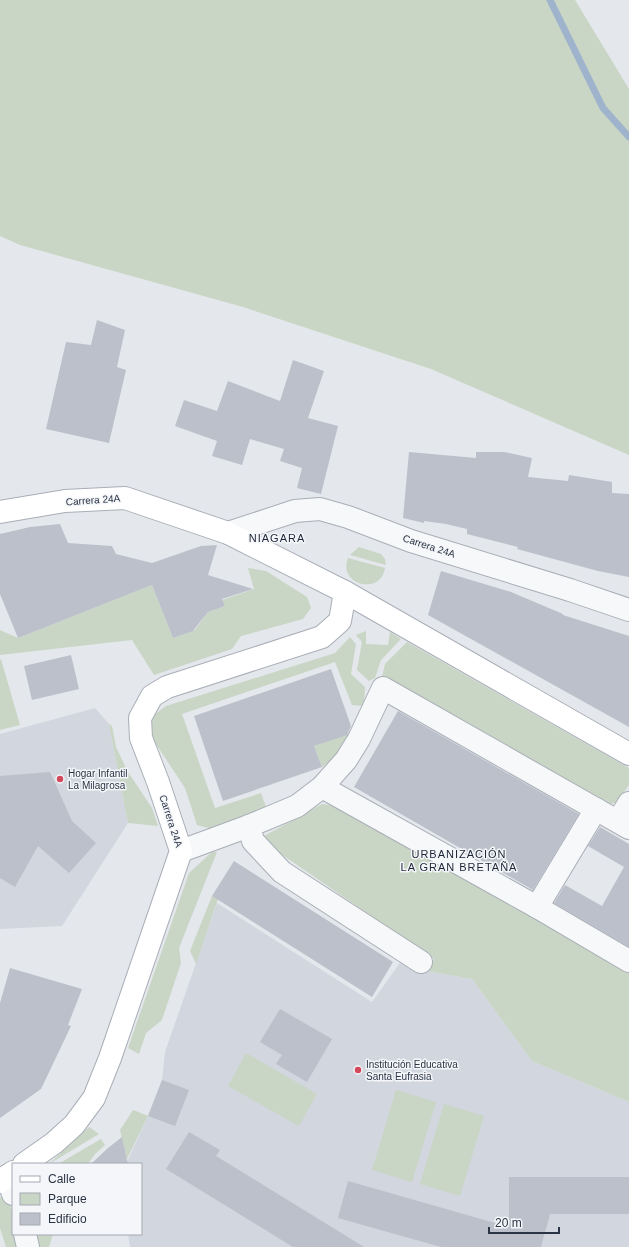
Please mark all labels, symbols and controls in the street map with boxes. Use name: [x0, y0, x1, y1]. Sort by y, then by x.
street label: Carrera 24A: [65, 493, 121, 507]
district label: NIAGARA: [249, 532, 305, 544]
street label: Carrera 24A: [401, 532, 457, 560]
place label: Hogar Infantil La Milagrosa: [68, 768, 127, 791]
marker: Hogar Infantil La Milagrosa: [55, 774, 65, 784]
street label: Carrera 24A: [157, 793, 185, 849]
district label: URBANIZACIÓN LA GRAN BRETAÑA: [401, 848, 517, 873]
place label: Institución Educativa Santa Eufrasia: [366, 1059, 458, 1082]
marker: Institución Educativa Santa Eufrasia: [353, 1065, 363, 1075]
legend: [12, 1163, 142, 1235]
text: Calle: [48, 1172, 76, 1186]
text: Parque: [48, 1192, 87, 1206]
scale bar: [489, 1209, 559, 1235]
text: Edificio: [48, 1212, 87, 1226]
text: 20 m: [495, 1216, 522, 1230]

